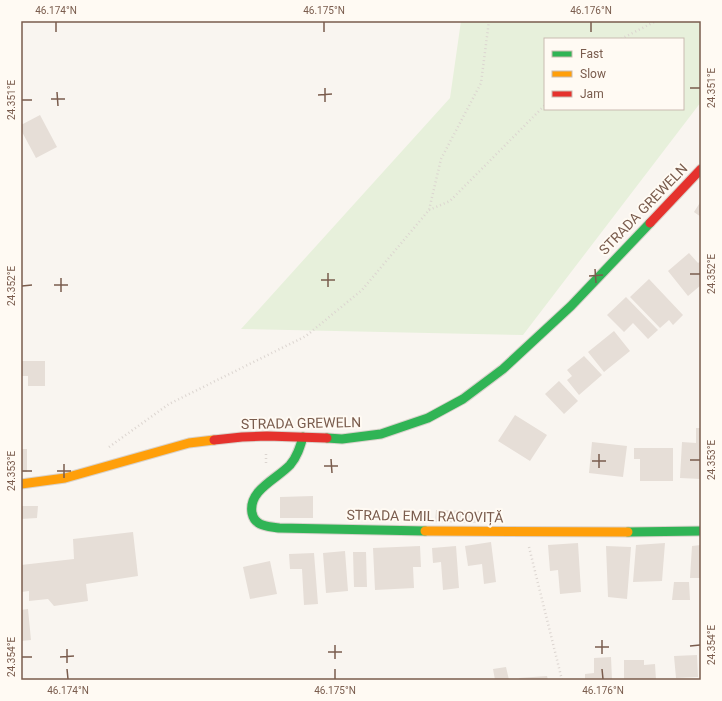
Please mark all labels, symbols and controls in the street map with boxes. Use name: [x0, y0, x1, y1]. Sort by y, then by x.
text: 46.174°N: [35, 5, 77, 16]
text: 46.175°N: [303, 5, 345, 16]
text: 46.176°N: [570, 5, 612, 16]
legend: [544, 38, 684, 110]
text: Fast: [580, 47, 603, 61]
text: Slow: [580, 67, 606, 81]
text: 24.351°E: [706, 68, 717, 108]
text: 24.351°E: [6, 80, 17, 120]
text: Jam: [580, 87, 604, 101]
street label: STRADA GREWELN: [596, 160, 690, 258]
text: 24.352°E: [706, 254, 717, 294]
text: 24.352°E: [6, 266, 17, 306]
street label: STRADA GREWELN: [241, 414, 361, 432]
text: 24.353°E: [706, 440, 717, 480]
text: 24.353°E: [6, 451, 17, 491]
street label: STRADA EMIL RACOVIȚĂ: [346, 507, 504, 526]
text: 24.354°E: [706, 625, 717, 665]
text: 24.354°E: [6, 637, 17, 677]
text: 46.174°N: [47, 685, 89, 696]
text: 46.175°N: [314, 685, 356, 696]
text: 46.176°N: [582, 685, 624, 696]

